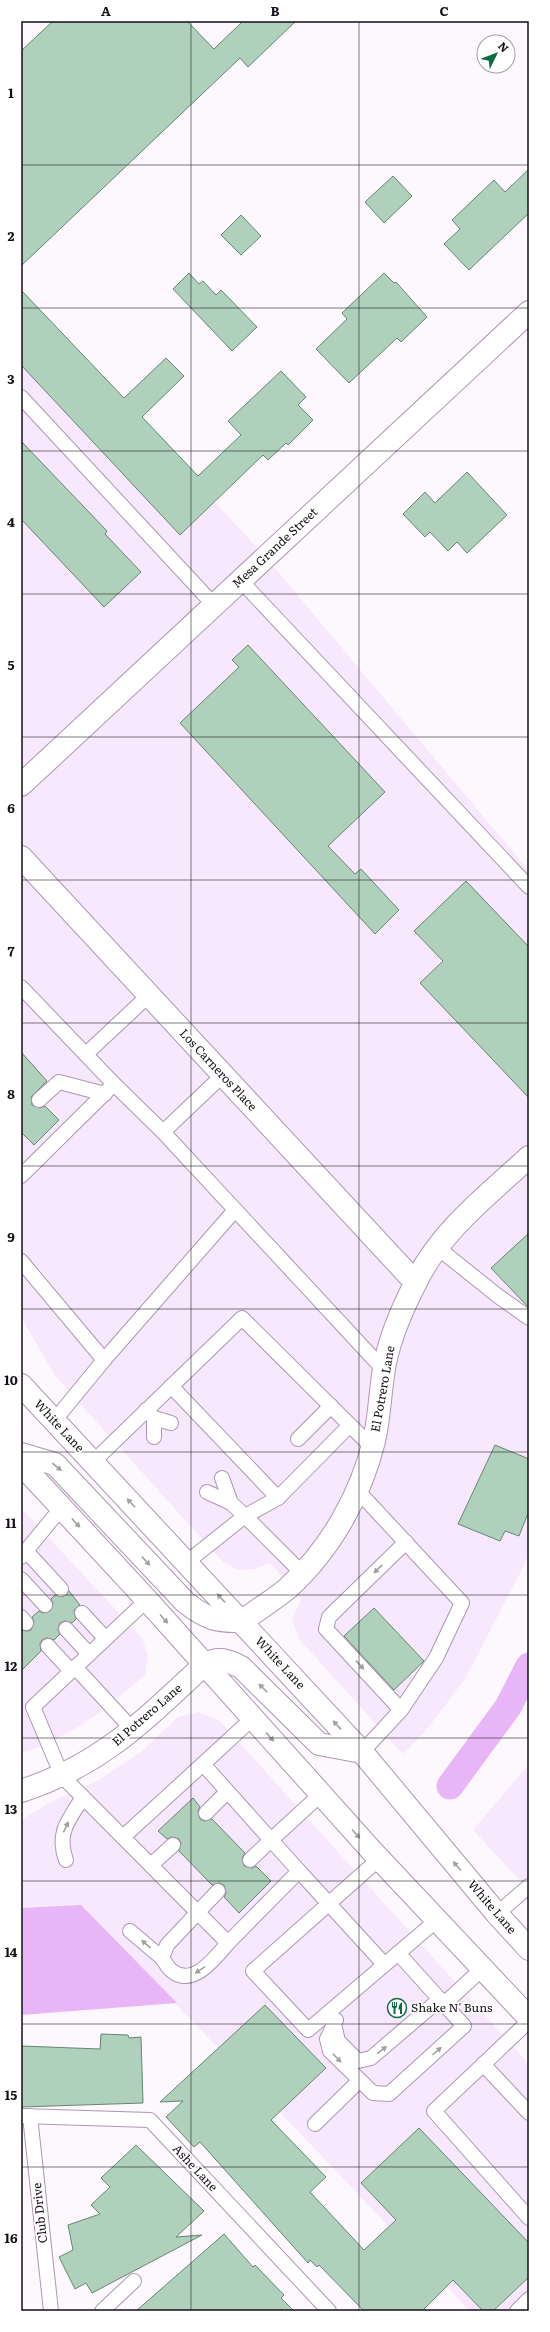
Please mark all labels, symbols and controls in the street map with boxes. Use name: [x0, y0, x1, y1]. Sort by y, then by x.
text: A: [101, 1, 111, 20]
text: B: [271, 1, 280, 20]
text: C: [439, 1, 449, 20]
north arrow: [476, 34, 516, 74]
text: N: [495, 38, 513, 55]
text: 1: [8, 83, 14, 102]
text: 2: [8, 226, 15, 245]
text: 3: [7, 369, 15, 388]
street label: Mesa Grande Street: [228, 503, 321, 592]
text: 4: [7, 512, 15, 531]
text: 5: [7, 655, 15, 674]
text: 6: [7, 798, 15, 817]
text: 7: [7, 941, 15, 960]
street label: Los Carneros Place: [176, 1024, 262, 1114]
text: 8: [7, 1084, 15, 1103]
text: 9: [7, 1227, 15, 1246]
street label: El Potrero Lane: [366, 1344, 398, 1433]
text: 10: [4, 1370, 18, 1389]
street label: White Lane: [31, 1395, 89, 1456]
one-way arrow: [52, 1463, 62, 1472]
one-way arrow: [127, 1498, 136, 1508]
text: 11: [6, 1513, 17, 1532]
one-way arrow: [72, 1518, 81, 1528]
one-way arrow: [142, 1556, 151, 1567]
one-way arrow: [373, 1565, 383, 1574]
one-way arrow: [216, 1593, 225, 1603]
one-way arrow: [160, 1614, 169, 1624]
street label: White Lane: [252, 1632, 310, 1693]
text: 12: [5, 1656, 17, 1675]
one-way arrow: [355, 1661, 364, 1670]
street label: El Potrero Lane: [107, 1679, 185, 1750]
one-way arrow: [258, 1683, 268, 1693]
one-way arrow: [332, 1720, 342, 1730]
one-way arrow: [265, 1732, 274, 1741]
text: 13: [5, 1799, 17, 1818]
one-way arrow: [63, 1821, 69, 1832]
one-way arrow: [352, 1828, 361, 1839]
one-way arrow: [453, 1861, 462, 1872]
street label: White Lane: [464, 1875, 521, 1937]
one-way arrow: [141, 1940, 152, 1949]
text: 14: [5, 1942, 18, 1961]
one-way arrow: [195, 1966, 206, 1974]
restaurant icon: Shake N' Buns: [386, 1997, 408, 2019]
place label: Shake N' Buns: [411, 1998, 493, 2016]
one-way arrow: [376, 2045, 387, 2054]
one-way arrow: [432, 2047, 441, 2056]
one-way arrow: [332, 2053, 342, 2063]
text: 15: [5, 2085, 17, 2104]
street label: Ashe Lane: [169, 2140, 222, 2195]
street label: Club Drive: [27, 2182, 51, 2244]
text: 16: [5, 2228, 18, 2247]

